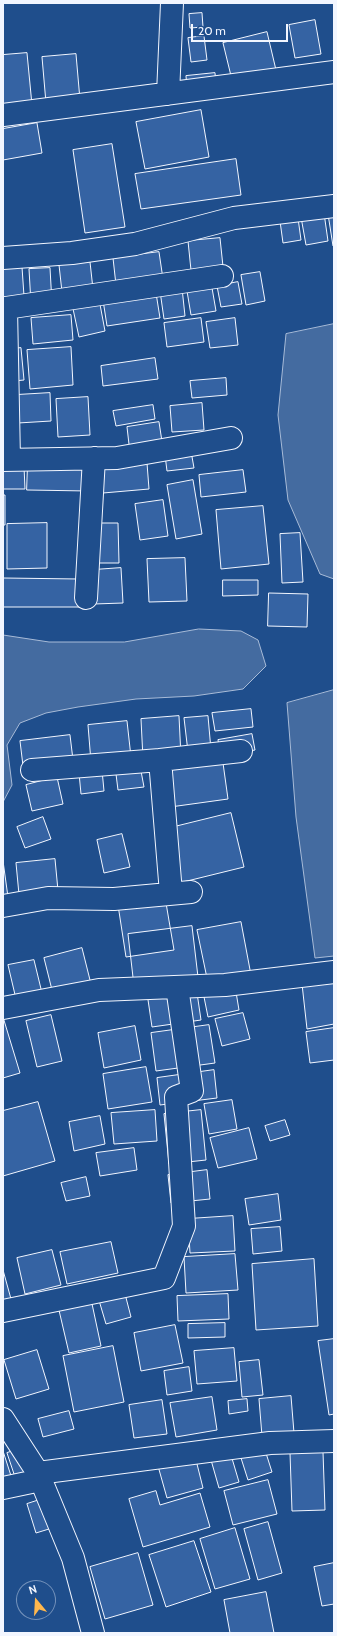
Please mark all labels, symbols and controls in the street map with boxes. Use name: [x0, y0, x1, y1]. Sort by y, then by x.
scale bar: [193, 16, 290, 42]
text: 20 m: [198, 23, 226, 38]
north arrow: [16, 1580, 56, 1620]
text: N: [27, 1582, 38, 1597]

